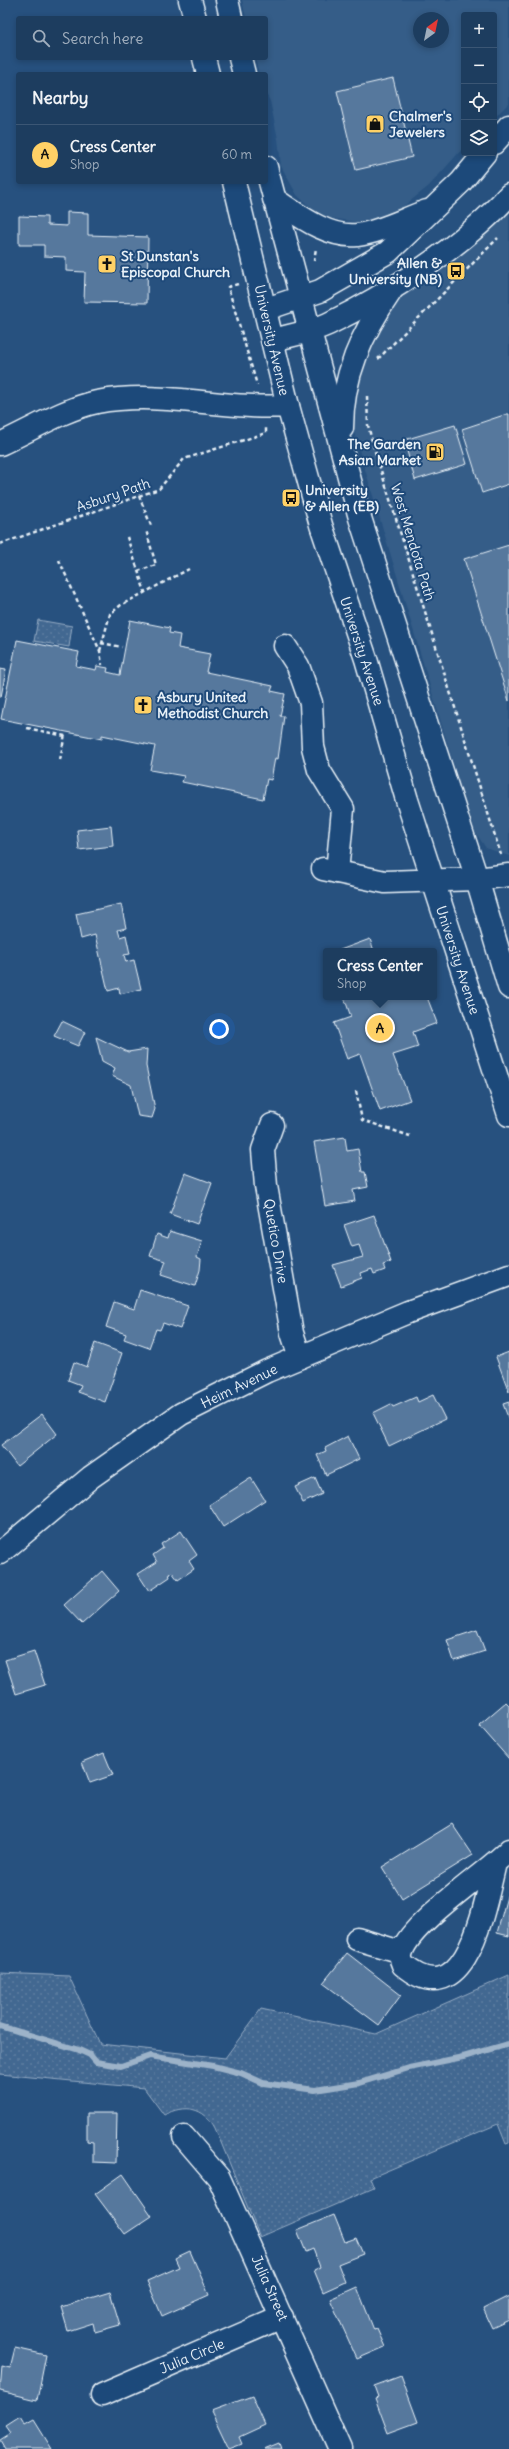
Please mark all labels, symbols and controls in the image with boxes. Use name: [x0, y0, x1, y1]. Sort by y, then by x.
north arrow: [413, 12, 449, 48]
map controls: [461, 12, 497, 156]
button: +: [461, 12, 497, 48]
search box: [16, 16, 268, 60]
icon: search: [30, 27, 52, 49]
text: Search here: [62, 29, 143, 48]
button: −: [461, 48, 497, 84]
button: locate: [461, 84, 497, 120]
text: Nearby: [32, 87, 88, 109]
place label: Chalmer's Jewelers: [389, 107, 453, 141]
shop icon: Chalmer's Jewelers: [364, 113, 386, 135]
button: layers: [461, 120, 497, 156]
text: Cress Center: [70, 137, 156, 156]
text: A: [41, 146, 49, 163]
text: 60 m: [221, 146, 252, 163]
text: Shop: [70, 156, 99, 173]
place label: St Dunstan's Episcopal Church: [121, 247, 230, 281]
church icon: St Dunstan's Episcopal Church: [96, 253, 118, 275]
place label: Allen & University (NB): [349, 254, 442, 288]
bus stop icon: Allen & University (NB): [445, 260, 467, 282]
street label: University Avenue: [251, 283, 293, 397]
place label: The Garden Asian Market: [339, 435, 421, 469]
fuel station icon: The Garden Asian Market: [424, 441, 446, 463]
street label: Asbury Path: [74, 474, 152, 516]
place label: University & Allen (EB): [305, 481, 379, 515]
street label: West Mendota Path: [387, 481, 439, 603]
bus stop icon: University & Allen (EB): [280, 487, 302, 509]
street label: University Avenue: [336, 594, 388, 708]
place label: Asbury United Methodist Church: [157, 688, 268, 722]
church icon: Asbury United Methodist Church: [132, 694, 154, 716]
street label: University Avenue: [432, 903, 484, 1017]
popup: [323, 948, 437, 1000]
text: Cress Center: [337, 956, 423, 975]
text: Shop: [337, 975, 366, 992]
pin: A: [367, 1013, 393, 1043]
your location: [209, 1019, 229, 1039]
street label: Quetico Drive: [260, 1197, 292, 1285]
street label: Heim Avenue: [198, 1360, 280, 1412]
street label: Julia Street: [247, 2252, 293, 2324]
street label: Julia Circle: [157, 2334, 227, 2378]

